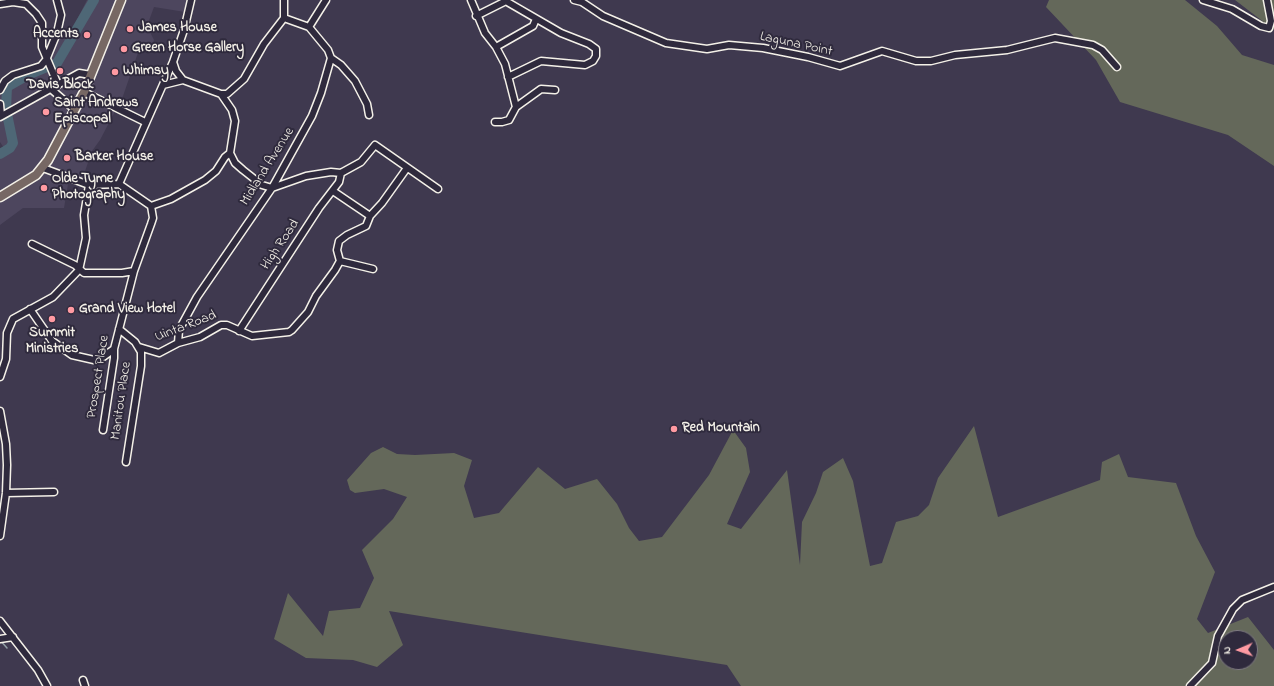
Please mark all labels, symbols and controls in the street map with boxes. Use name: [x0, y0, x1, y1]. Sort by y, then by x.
place label: James House: [138, 21, 217, 37]
marker: James House: [125, 24, 135, 34]
place label: Accents: [33, 27, 79, 43]
street label: Laguna Point: [758, 29, 834, 61]
marker: Accents: [82, 30, 92, 40]
place label: Green Horse Gallery: [132, 41, 244, 57]
marker: Green Horse Gallery: [119, 44, 129, 54]
place label: Whimsy: [123, 64, 169, 80]
marker: Davis Block: [55, 66, 65, 76]
marker: Whimsy: [110, 67, 120, 77]
place label: Davis Block: [27, 78, 93, 94]
place label: Saint Andrews Episcopal: [54, 96, 138, 128]
marker: Saint Andrews Episcopal: [41, 107, 51, 117]
street label: Midland Avenue: [237, 125, 299, 209]
place label: Barker House: [75, 150, 153, 166]
marker: Barker House: [62, 153, 72, 163]
place label: Olde Tyme Photography: [52, 172, 125, 204]
marker: Olde Tyme Photography: [39, 183, 49, 193]
street label: High Road: [258, 217, 304, 273]
place label: Grand View Hotel: [79, 302, 175, 318]
marker: Grand View Hotel: [66, 305, 76, 315]
street label: Uinta Road: [153, 308, 219, 346]
marker: Summit Ministries: [47, 314, 57, 324]
place label: Summit Ministries: [26, 326, 78, 358]
street label: Prospect Place: [84, 334, 114, 420]
street label: Manitou Place: [108, 361, 136, 441]
place label: Red Mountain: [682, 421, 760, 437]
marker: Red Mountain: [669, 424, 679, 434]
north arrow: [1218, 630, 1258, 670]
text: N: [1219, 646, 1235, 654]

